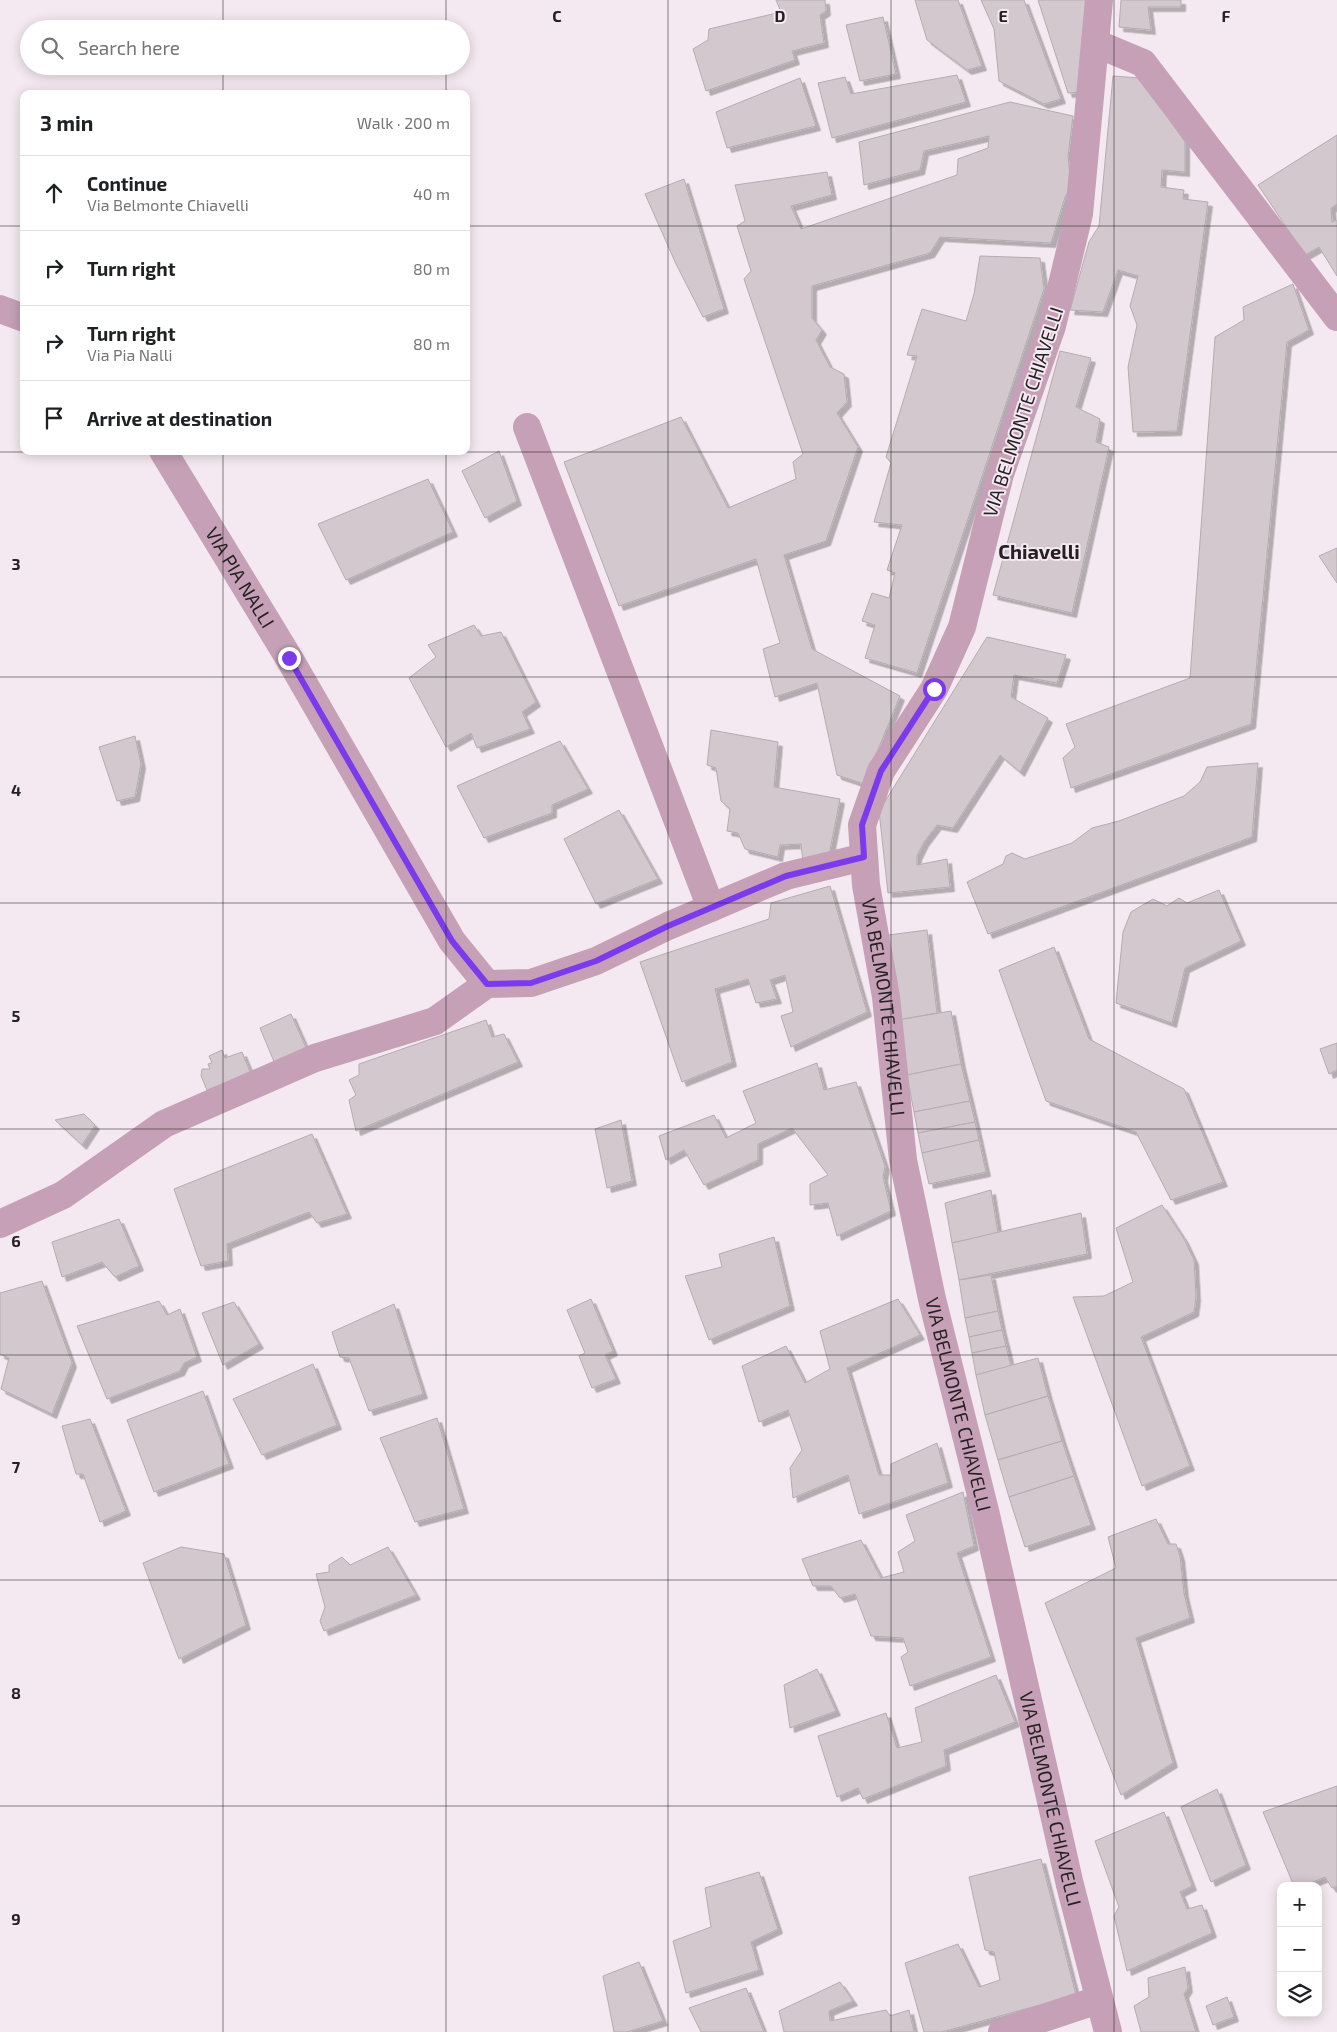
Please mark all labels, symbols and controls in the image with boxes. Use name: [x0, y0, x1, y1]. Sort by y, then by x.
text: C: [552, 6, 562, 25]
text: D: [775, 6, 786, 25]
text: E: [998, 6, 1008, 25]
text: F: [1222, 6, 1231, 25]
search box: [20, 20, 470, 75]
icon: search: [38, 34, 66, 62]
text: Search here: [78, 36, 180, 59]
text: 3 min: [40, 110, 93, 135]
text: Walk · 200 m: [357, 113, 450, 132]
text: Continue: [87, 172, 167, 195]
icon: ahead: [40, 179, 68, 207]
text: 40 m: [413, 184, 450, 203]
text: Via Belmonte Chiavelli: [87, 195, 249, 214]
icon: right: [40, 254, 68, 282]
text: Turn right: [87, 257, 175, 280]
text: 80 m: [413, 259, 450, 278]
street label: VIA BELMONTE CHIAVELLI: [978, 304, 1067, 520]
text: Turn right: [87, 322, 175, 345]
icon: right: [40, 329, 68, 357]
text: 80 m: [413, 334, 450, 353]
text: Via Pia Nalli: [87, 345, 172, 364]
icon: arrive: [40, 404, 68, 432]
text: Arrive at destination: [87, 407, 272, 430]
street label: VIA PIA NALLI: [201, 523, 280, 632]
district label: Chiavelli: [998, 539, 1080, 563]
text: 3: [11, 554, 21, 573]
route end: [278, 647, 301, 670]
route start: [923, 678, 946, 701]
text: 4: [11, 780, 21, 799]
street label: VIA BELMONTE CHIAVELLI: [858, 896, 910, 1117]
text: 5: [12, 1006, 21, 1025]
text: 6: [11, 1231, 21, 1250]
street label: VIA BELMONTE CHIAVELLI: [921, 1295, 997, 1514]
text: 7: [12, 1457, 21, 1476]
text: 8: [11, 1683, 21, 1702]
street label: VIA BELMONTE CHIAVELLI: [1015, 1689, 1087, 1908]
map controls: [1277, 1882, 1322, 2017]
button: +: [1277, 1882, 1322, 1927]
text: 9: [11, 1909, 21, 1928]
button: −: [1277, 1927, 1322, 1972]
button: layers: [1277, 1972, 1322, 2017]

